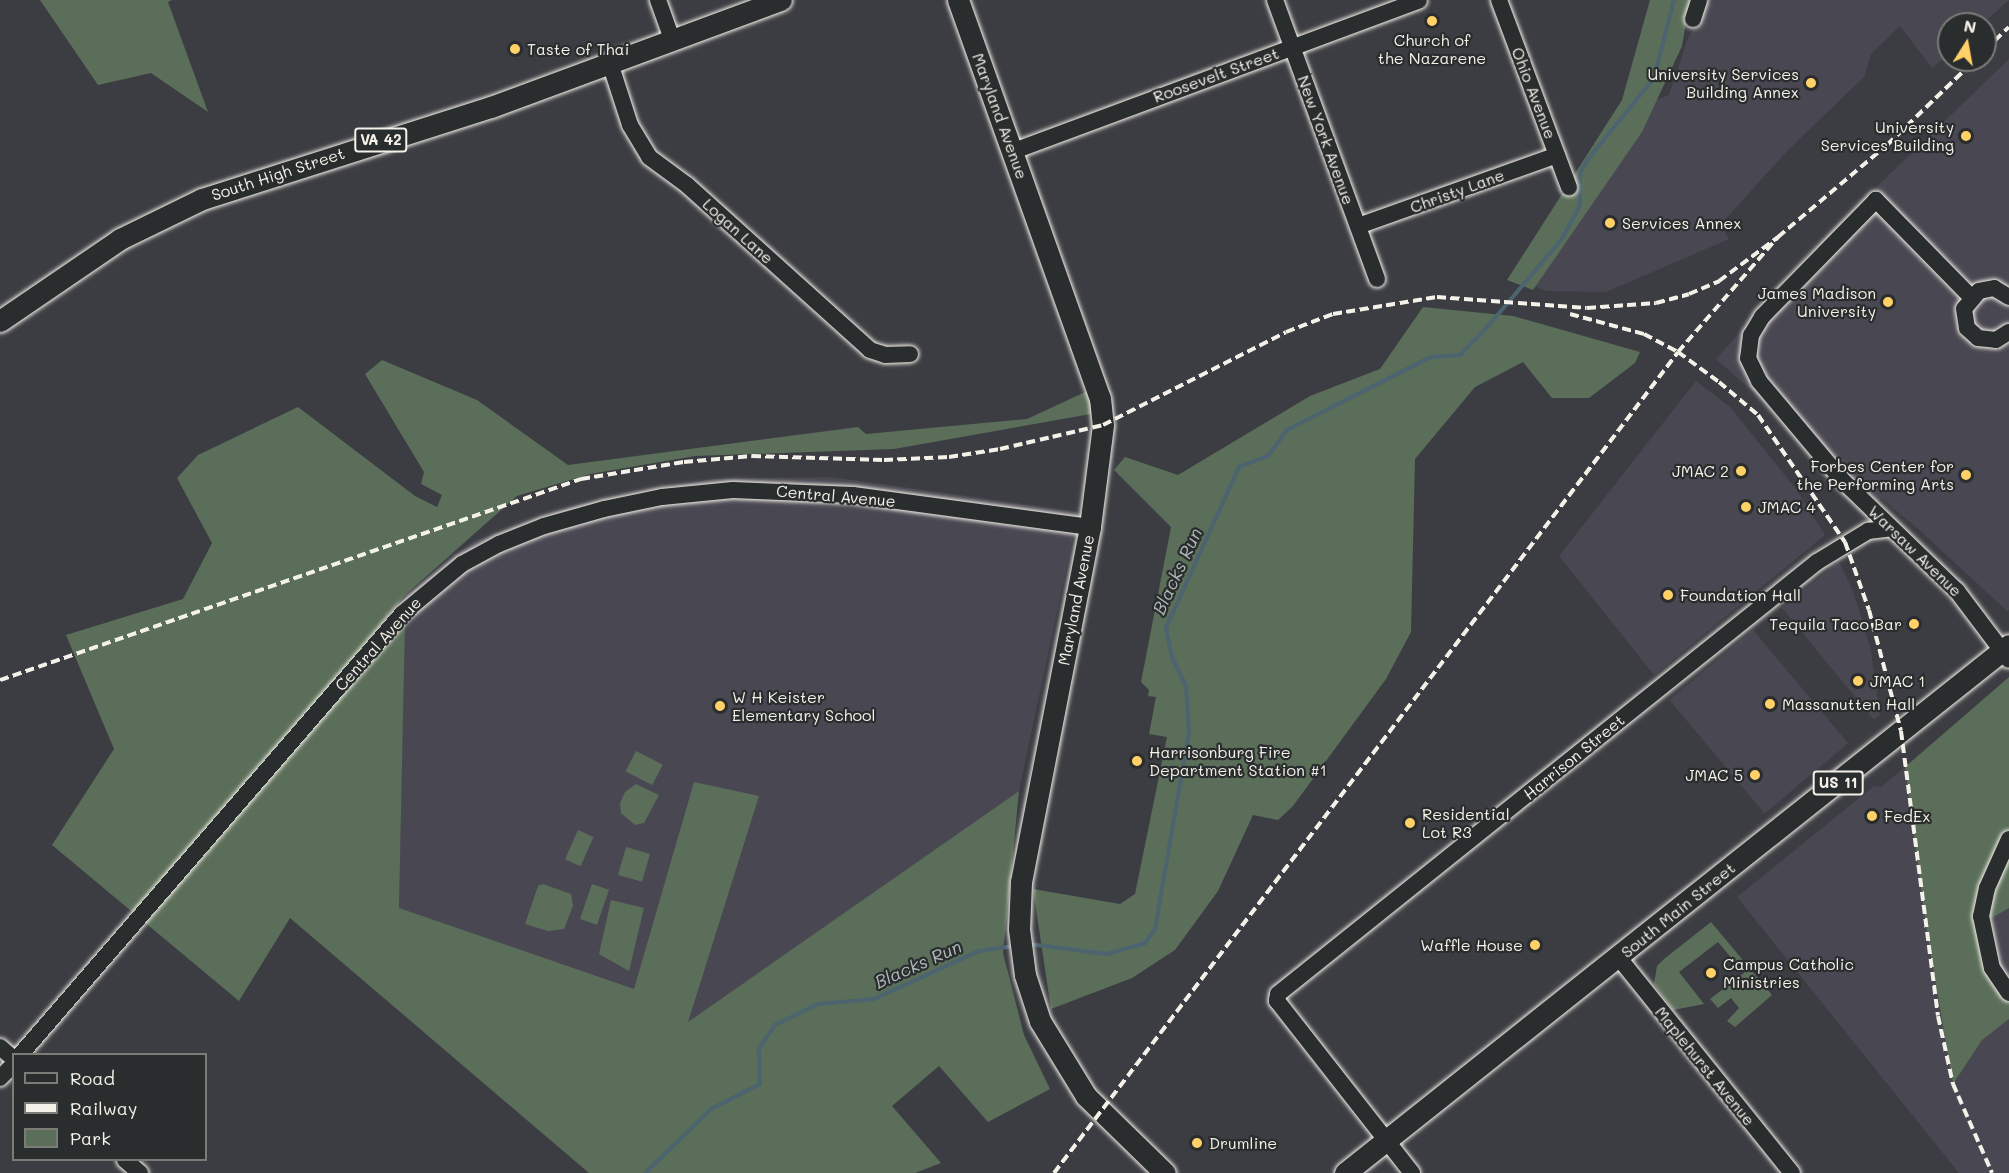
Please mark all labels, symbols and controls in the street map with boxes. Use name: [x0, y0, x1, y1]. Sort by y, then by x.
north arrow: [1937, 12, 1997, 72]
marker: Church of the Nazarene: [1425, 14, 1439, 28]
text: N: [1962, 14, 1978, 37]
place label: Church of the Nazarene: [1378, 30, 1486, 68]
place label: Taste of Thai: [527, 39, 629, 59]
marker: Taste of Thai: [508, 42, 522, 56]
street label: Roosevelt Street: [1151, 43, 1281, 107]
street label: Ohio Avenue: [1508, 44, 1560, 142]
street label: Maryland Avenue: [968, 50, 1032, 182]
place label: University Services Building Annex: [1648, 64, 1799, 102]
street label: New York Avenue: [1294, 73, 1358, 207]
marker: University Services Building Annex: [1804, 76, 1818, 90]
place label: University Services Building: [1821, 117, 1954, 155]
road number: VA 42: [354, 128, 408, 152]
marker: University Services Building: [1959, 129, 1973, 143]
street label: South High Street: [209, 143, 347, 205]
street label: Christy Lane: [1407, 165, 1507, 217]
street label: Logan Lane: [699, 194, 777, 268]
place label: Services Annex: [1622, 213, 1741, 233]
marker: Services Annex: [1603, 216, 1617, 230]
place label: James Madison University: [1758, 283, 1876, 321]
marker: James Madison University: [1881, 295, 1895, 309]
place label: Forbes Center for the Performing Arts: [1797, 456, 1954, 494]
place label: JMAC 2: [1672, 461, 1729, 481]
marker: JMAC 2: [1734, 464, 1748, 478]
marker: Forbes Center for the Performing Arts: [1959, 468, 1973, 482]
street label: Central Avenue: [776, 481, 896, 511]
place label: JMAC 4: [1758, 497, 1816, 517]
marker: JMAC 4: [1739, 500, 1753, 514]
street label: Warsaw Avenue: [1864, 501, 1966, 601]
water label: Blacks Run: [1148, 524, 1206, 618]
street label: Maryland Avenue: [1054, 533, 1098, 667]
place label: Foundation Hall: [1680, 585, 1801, 605]
marker: Foundation Hall: [1661, 588, 1675, 602]
street label: Central Avenue: [331, 593, 425, 695]
place label: Tequila Taco Bar: [1769, 614, 1902, 634]
marker: Tequila Taco Bar: [1907, 617, 1921, 631]
place label: JMAC 1: [1870, 671, 1925, 691]
marker: JMAC 1: [1851, 674, 1865, 688]
place label: W H Keister Elementary School: [732, 687, 876, 725]
place label: Massanutten Hall: [1782, 694, 1915, 714]
marker: Massanutten Hall: [1763, 697, 1777, 711]
marker: W H Keister Elementary School: [713, 699, 727, 713]
street label: Harrison Street: [1520, 710, 1628, 804]
place label: Harrisonburg Fire Department Station #1: [1149, 742, 1327, 780]
marker: Harrisonburg Fire Department Station #1: [1130, 754, 1144, 768]
place label: JMAC 5: [1685, 765, 1743, 785]
marker: JMAC 5: [1748, 768, 1762, 782]
road number: US 11: [1812, 771, 1864, 795]
place label: Residential Lot R3: [1422, 804, 1510, 842]
place label: FedEx: [1884, 806, 1930, 826]
marker: FedEx: [1865, 809, 1879, 823]
marker: Residential Lot R3: [1403, 816, 1417, 830]
street label: South Main Street: [1617, 858, 1739, 962]
water label: Blacks Run: [871, 935, 965, 993]
place label: Waffle House: [1420, 935, 1523, 955]
marker: Waffle House: [1528, 938, 1542, 952]
place label: Campus Catholic Ministries: [1723, 954, 1854, 992]
marker: Campus Catholic Ministries: [1704, 966, 1718, 980]
street label: Maplehurst Avenue: [1651, 1003, 1759, 1129]
legend: [12, 1053, 207, 1161]
text: Road: [70, 1066, 115, 1090]
text: Railway: [70, 1096, 137, 1120]
text: Park: [70, 1126, 111, 1150]
place label: Drumline: [1209, 1133, 1277, 1153]
marker: Drumline: [1190, 1136, 1204, 1150]

